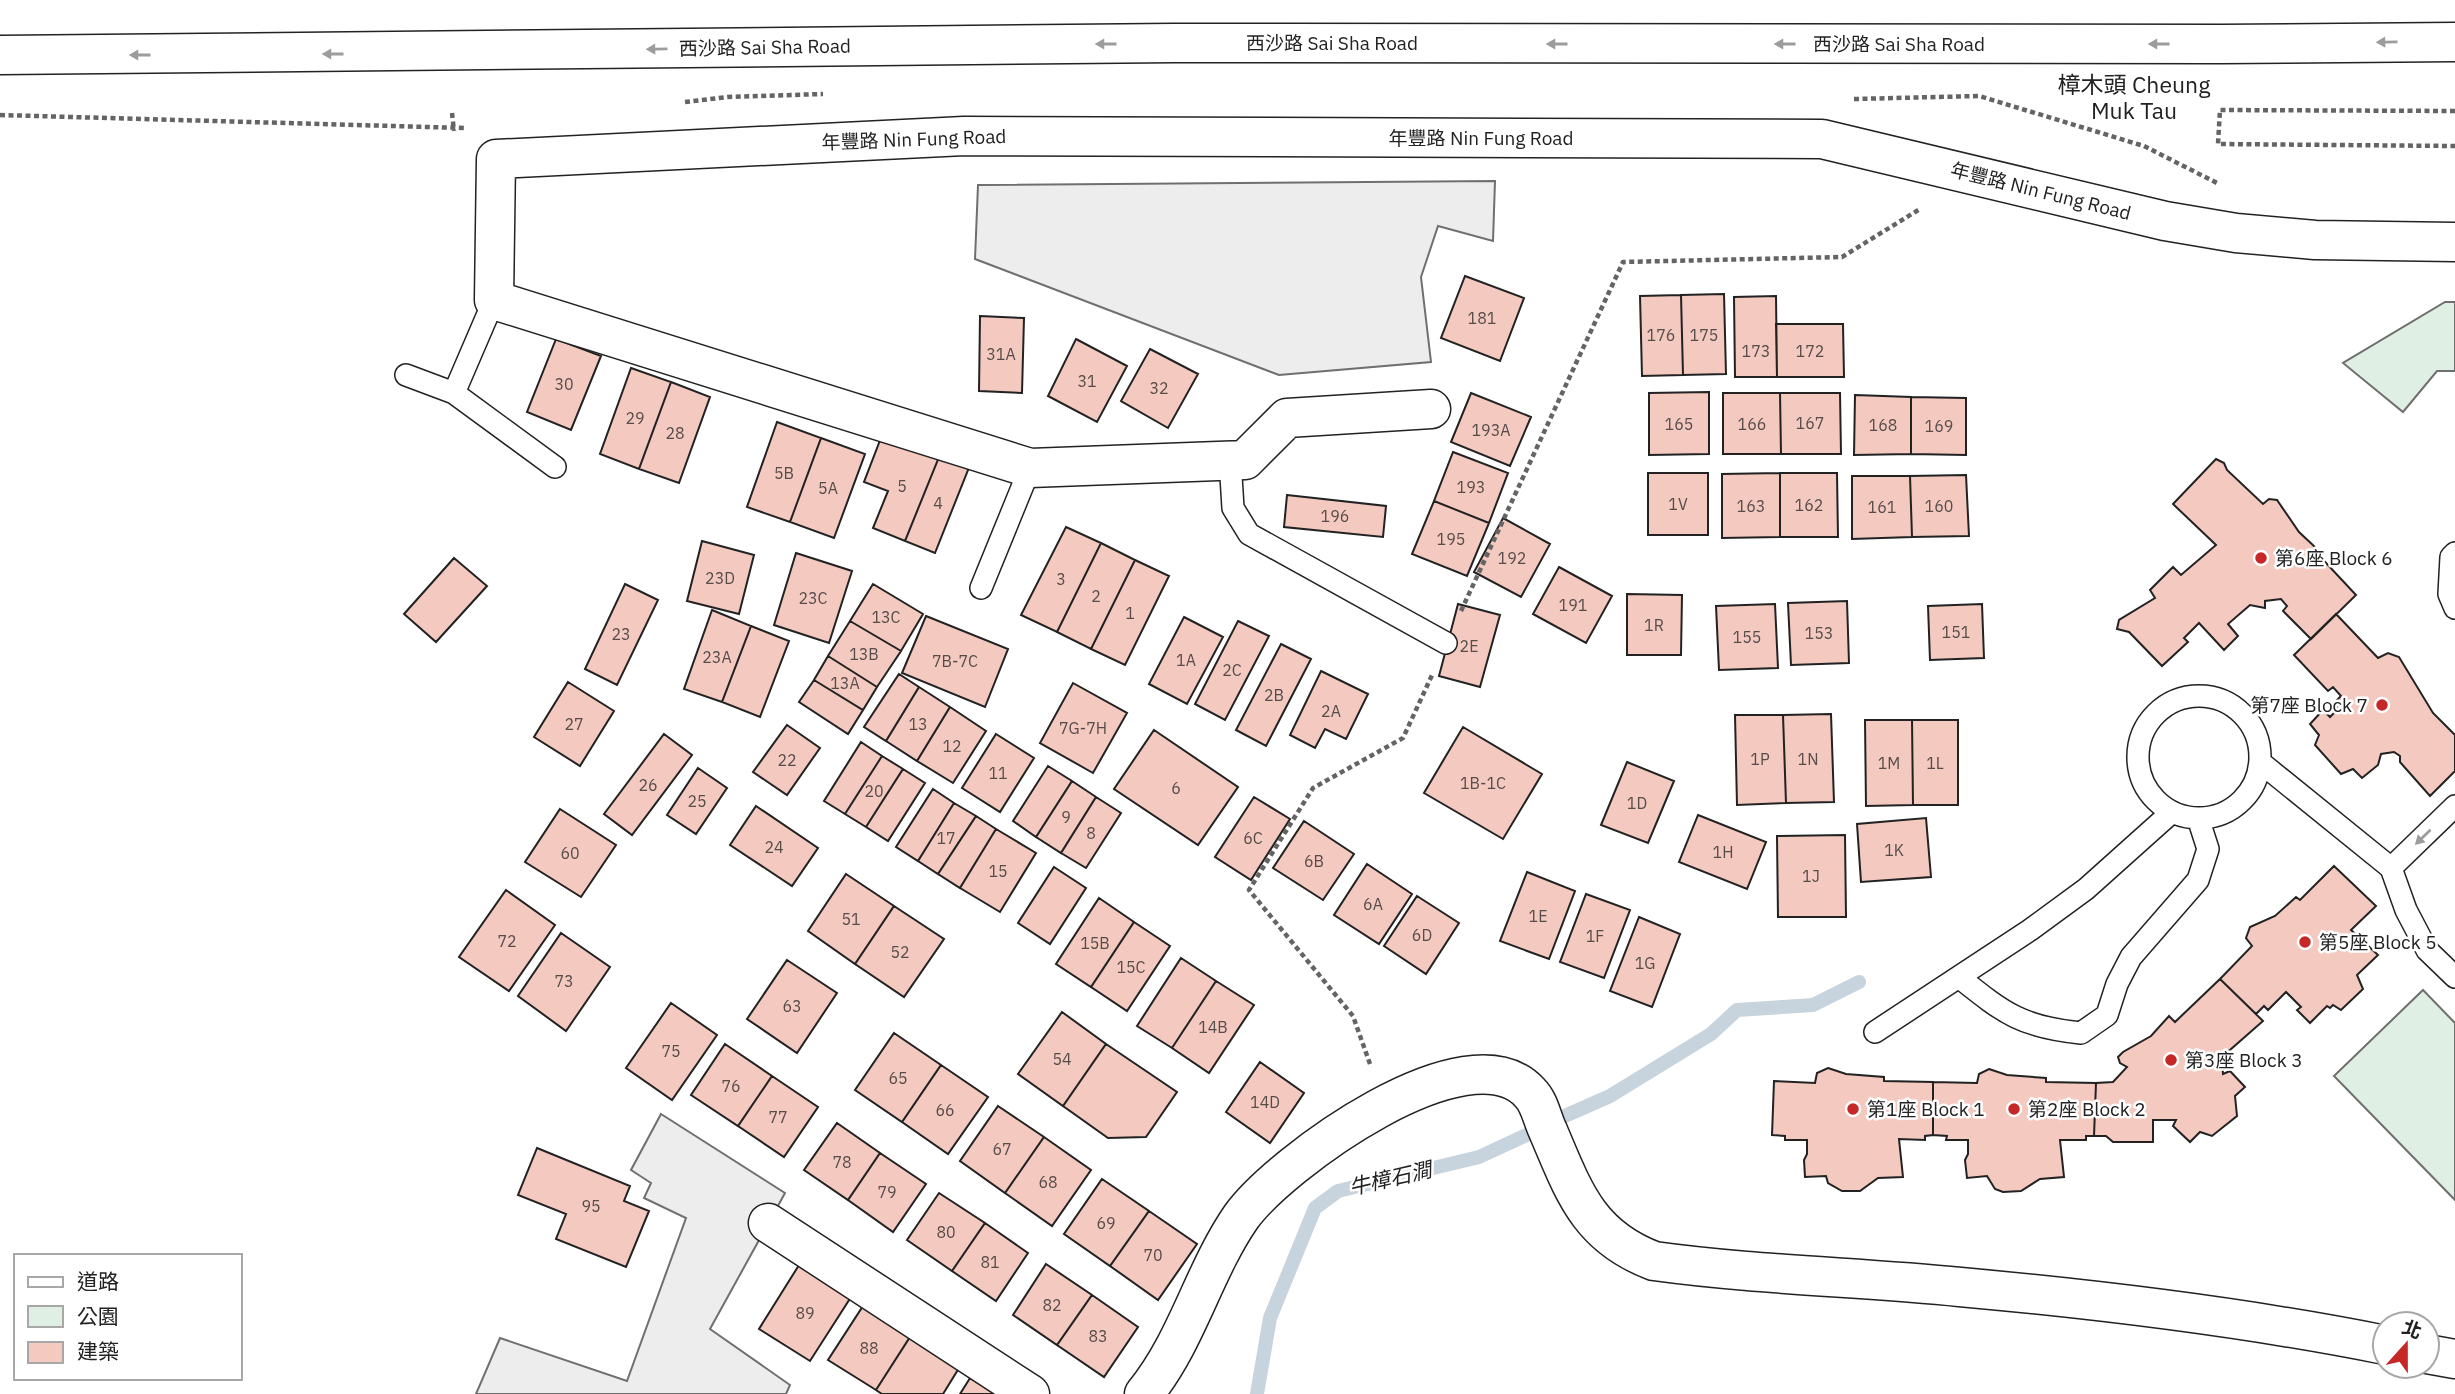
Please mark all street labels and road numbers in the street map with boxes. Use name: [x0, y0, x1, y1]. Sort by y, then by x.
street label: 西沙路 Sai Sha Road: [1246, 31, 1418, 55]
street label: 西沙路 Sai Sha Road: [1813, 32, 1985, 56]
street label: 西沙路 Sai Sha Road: [679, 34, 851, 60]
street label: 年豐路 Nin Fung Road: [821, 124, 1007, 154]
street label: 年豐路 Nin Fung Road: [1389, 126, 1573, 150]
street label: 年豐路 Nin Fung Road: [1948, 157, 2134, 225]

